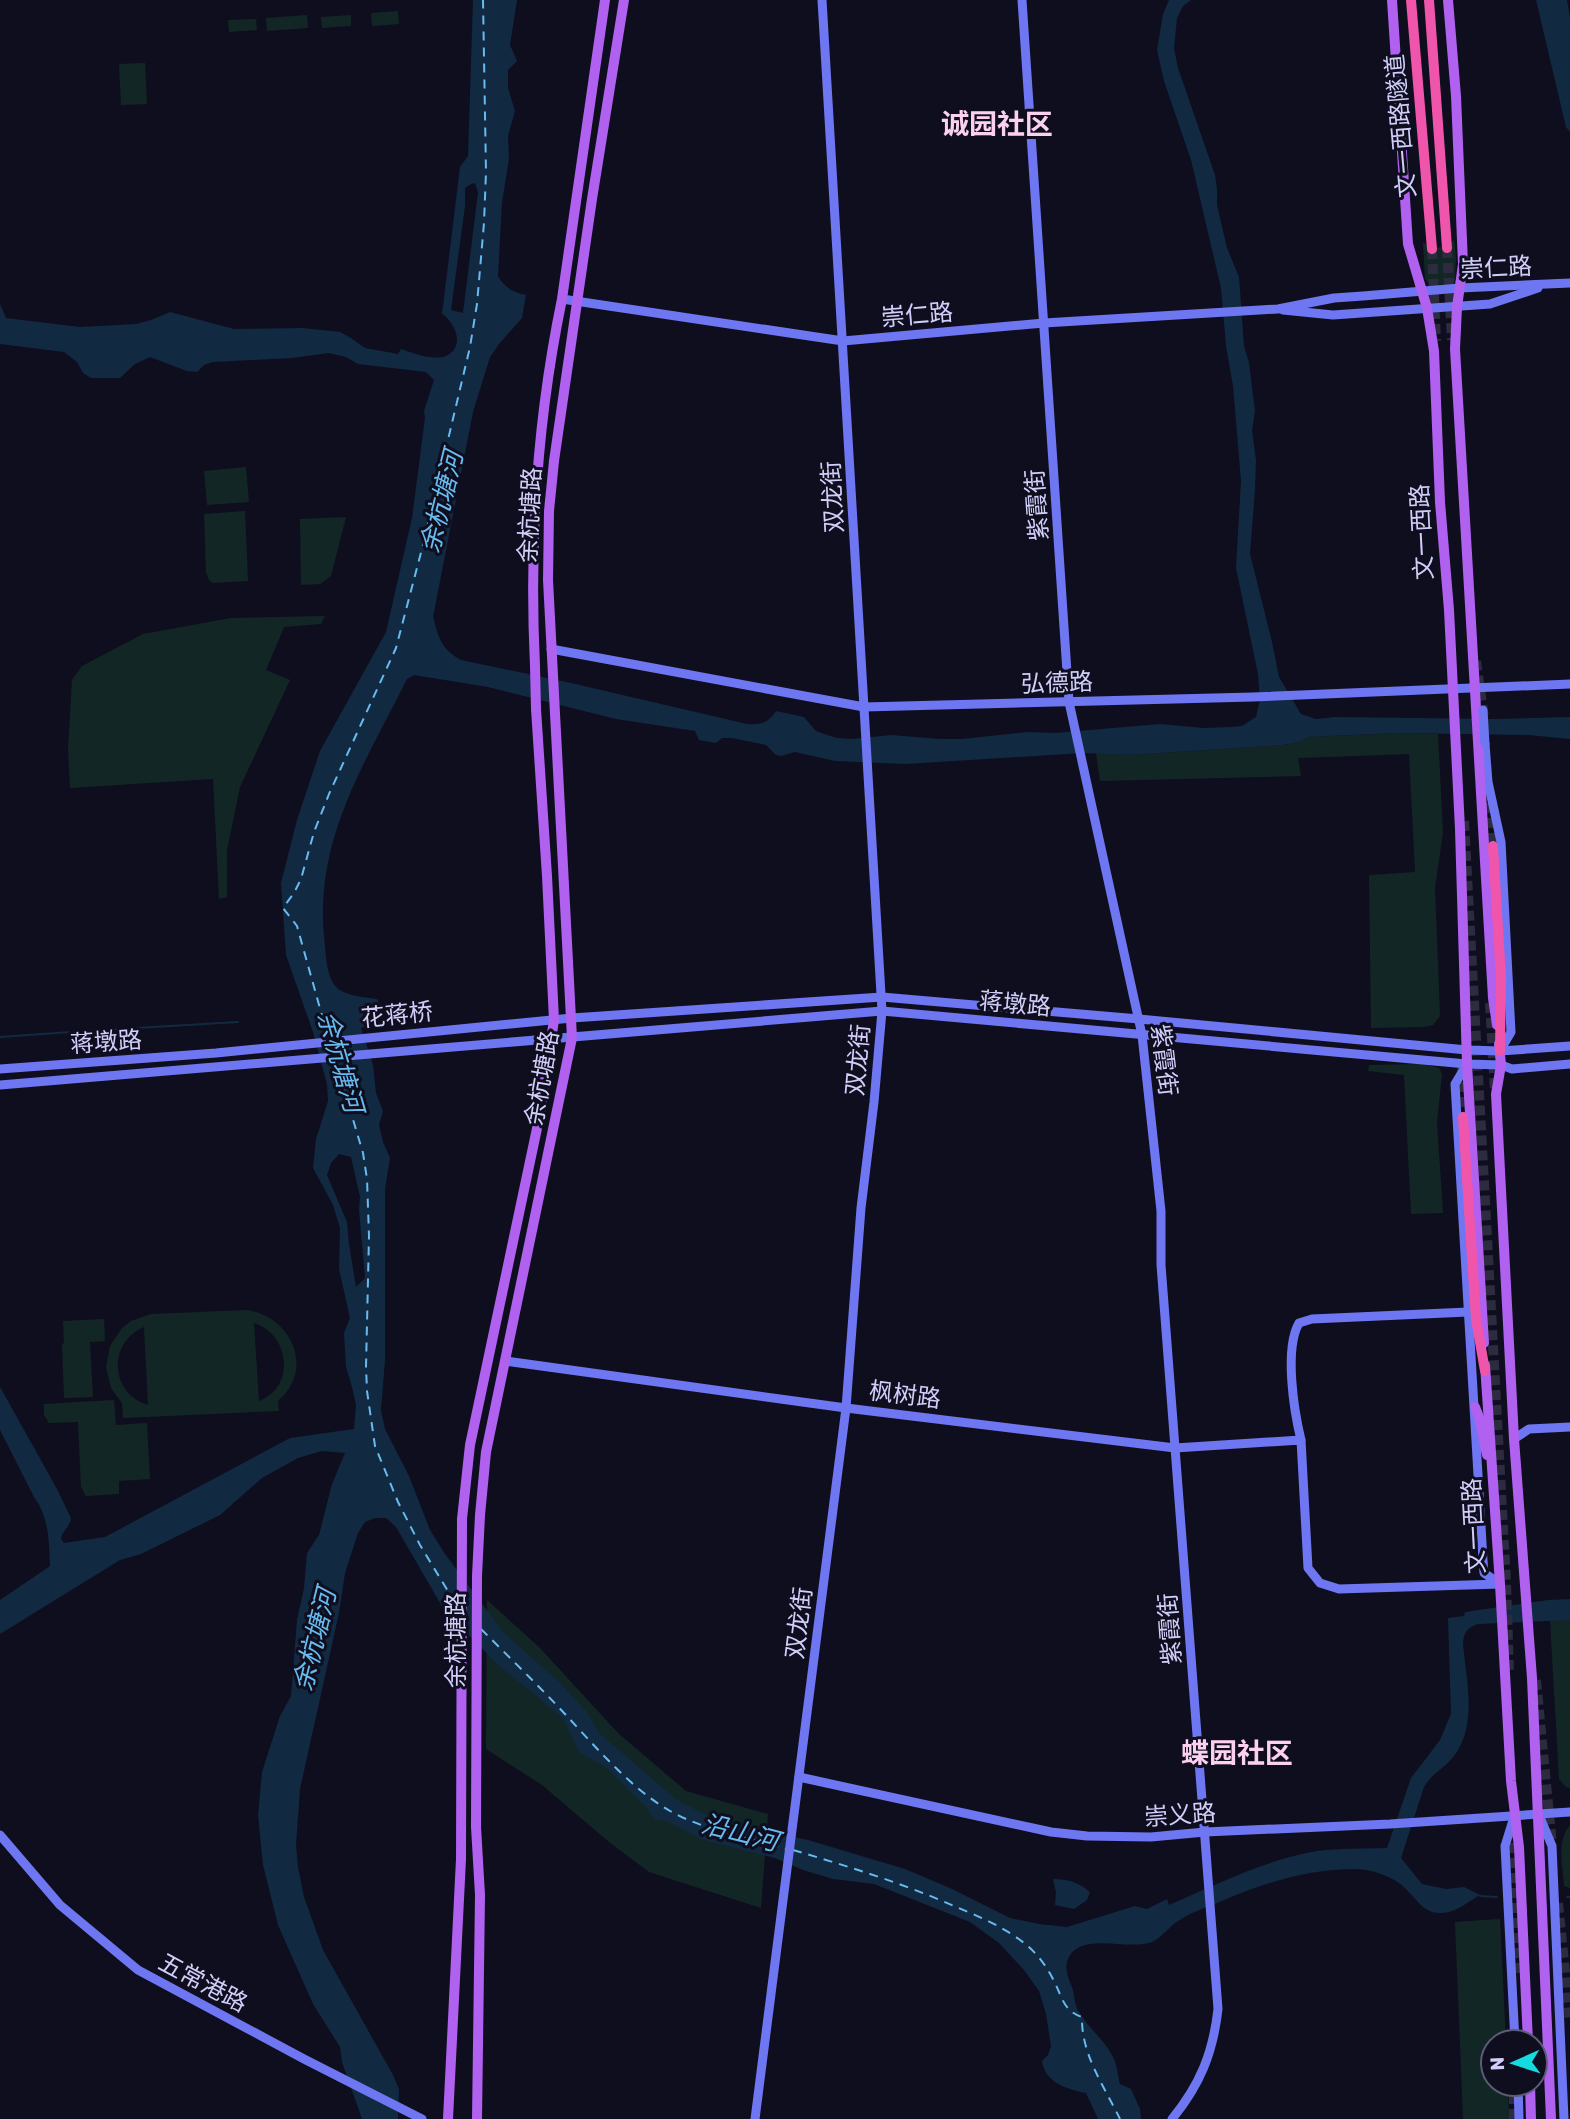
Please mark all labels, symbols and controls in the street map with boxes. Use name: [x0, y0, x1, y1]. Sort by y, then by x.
street label: 文一西路隧道: [1381, 53, 1421, 199]
district label: 诚园社区: [941, 108, 1053, 141]
street label: 崇仁路: [1459, 252, 1533, 284]
street label: 崇仁路: [880, 298, 954, 332]
water label: 余杭塘河: [414, 443, 471, 556]
street label: 双龙街: [817, 460, 849, 534]
street label: 余杭塘路: [514, 466, 546, 564]
street label: 紫霞街: [1021, 468, 1053, 542]
street label: 文一西路: [1406, 483, 1438, 581]
street label: 弘德路: [1021, 668, 1093, 698]
street label: 蒋墩路: [978, 987, 1052, 1021]
street label: 花蒋桥: [360, 997, 434, 1033]
water label: 余杭塘河: [311, 1008, 371, 1121]
street label: 双龙街: [841, 1023, 875, 1097]
street label: 紫霞街: [1146, 1023, 1182, 1097]
street label: 蒋墩路: [69, 1026, 143, 1058]
street label: 余杭塘路: [520, 1028, 564, 1128]
street label: 枫树路: [868, 1377, 942, 1413]
street label: 文一西路: [1458, 1477, 1490, 1575]
water label: 余杭塘河: [287, 1581, 344, 1694]
street label: 双龙街: [781, 1586, 817, 1660]
street label: 余杭塘路: [442, 1592, 470, 1688]
street label: 紫霞街: [1154, 1592, 1186, 1666]
district label: 蝶园社区: [1181, 1737, 1293, 1770]
street label: 崇义路: [1143, 1799, 1217, 1831]
water label: 沿山河: [698, 1809, 786, 1859]
street label: 五常港路: [154, 1948, 252, 2018]
north arrow: [1479, 2028, 1549, 2098]
text: N: [1486, 2056, 1509, 2071]

